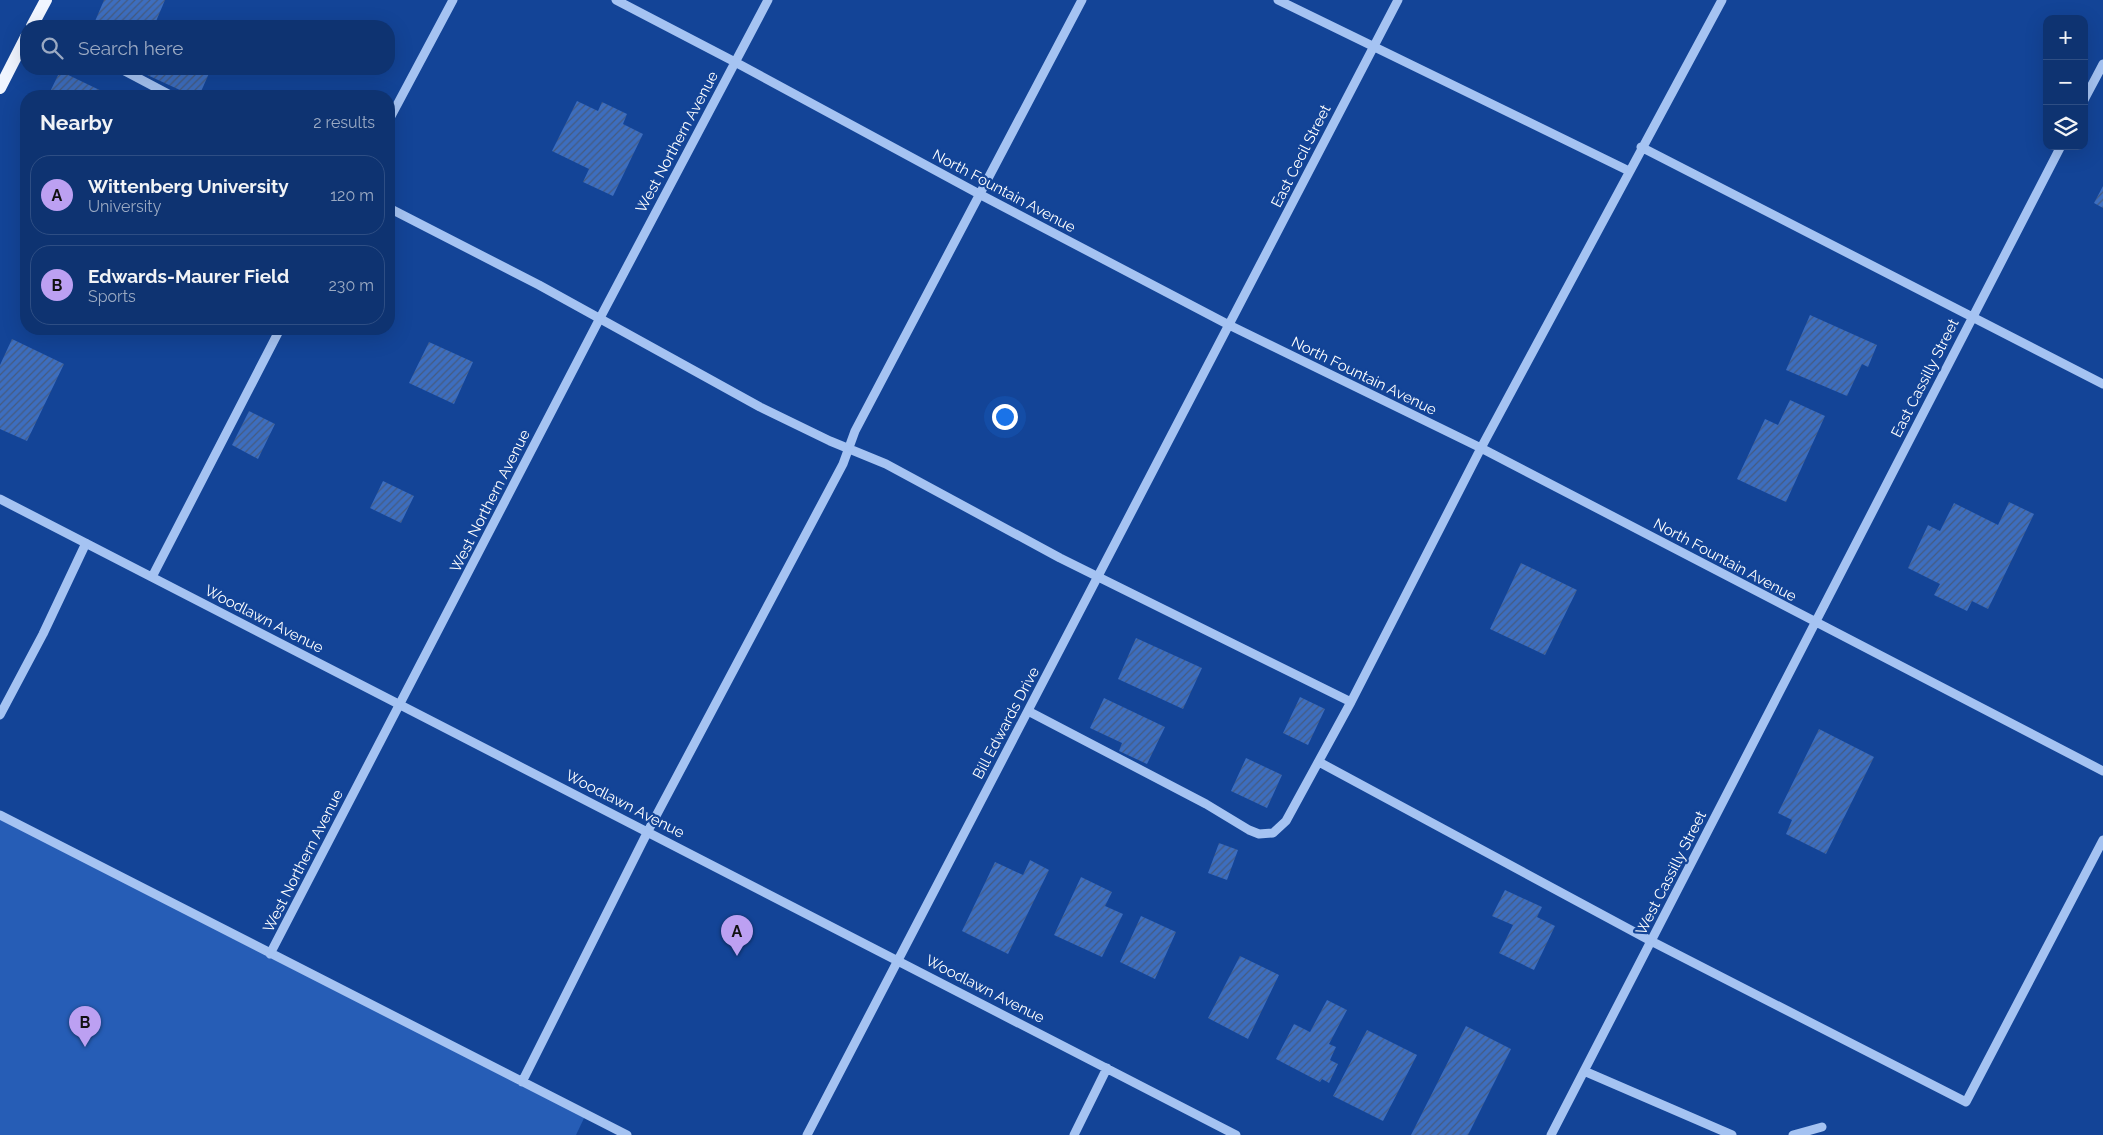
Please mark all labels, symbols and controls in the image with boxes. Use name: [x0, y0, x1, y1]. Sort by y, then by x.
map controls: [2043, 15, 2088, 150]
button: +: [2043, 15, 2088, 60]
search box: [20, 20, 395, 75]
icon: search: [38, 34, 66, 62]
text: Search here: [78, 37, 184, 59]
button: −: [2043, 60, 2088, 105]
street label: West Northern Avenue: [632, 68, 722, 216]
street label: East Cecil Street: [1267, 102, 1335, 210]
button: layers: [2043, 105, 2088, 150]
text: Nearby: [40, 110, 113, 135]
text: 2 results: [313, 113, 375, 132]
street label: North Fountain Avenue: [929, 146, 1079, 236]
text: Wittenberg University: [88, 175, 289, 197]
text: A: [52, 186, 62, 205]
text: 120 m: [330, 186, 374, 205]
text: University: [88, 197, 161, 216]
text: Edwards-Maurer Field: [88, 265, 289, 287]
text: B: [52, 276, 62, 295]
text: 230 m: [329, 276, 374, 295]
text: Sports: [88, 287, 136, 306]
street label: East Cassilly Street: [1887, 316, 1963, 440]
street label: North Fountain Avenue: [1288, 333, 1440, 419]
your location: [992, 404, 1018, 430]
street label: West Northern Avenue: [446, 426, 534, 575]
street label: North Fountain Avenue: [1650, 515, 1800, 605]
street label: Woodlawn Avenue: [202, 581, 327, 657]
street label: Bill Edwards Drive: [969, 664, 1043, 782]
street label: Woodlawn Avenue: [563, 766, 688, 842]
street label: West Northern Avenue: [259, 786, 347, 935]
street label: West Cassilly Street: [1632, 808, 1710, 938]
pin: A: [721, 915, 753, 956]
street label: Woodlawn Avenue: [923, 951, 1048, 1027]
pin: B: [69, 1006, 101, 1047]

